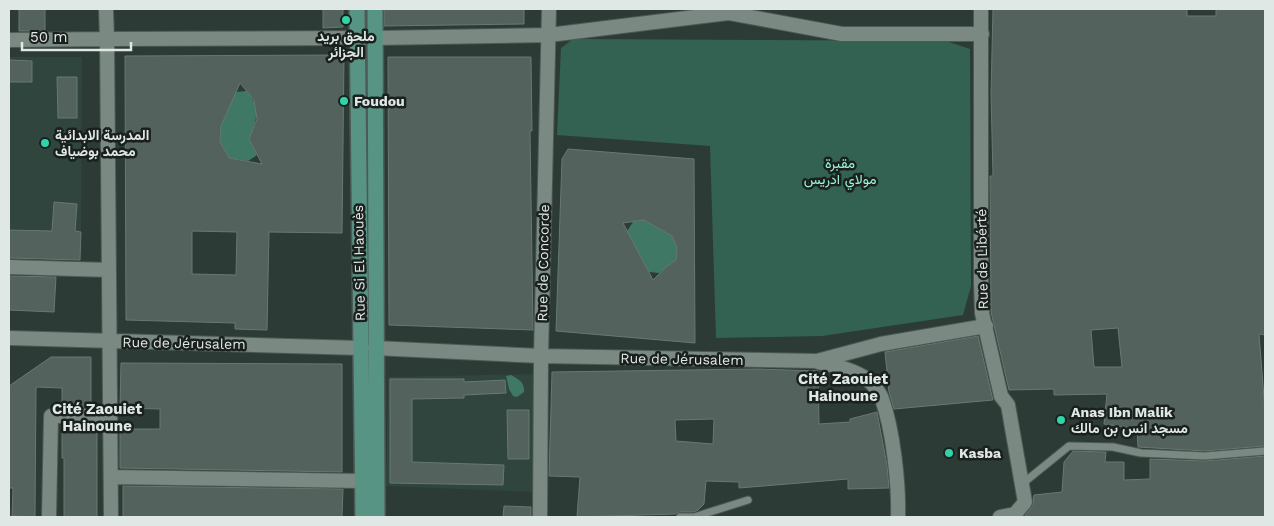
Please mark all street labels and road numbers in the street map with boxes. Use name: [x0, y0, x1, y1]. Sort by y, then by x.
street label: Rue de Concorde: [534, 204, 552, 322]
street label: Rue Si El Haouès: [350, 205, 368, 321]
street label: Rue de Libérté: [973, 209, 991, 309]
street label: Rue de Jérusalem: [122, 334, 246, 352]
street label: Rue de Jérusalem: [620, 350, 744, 368]

